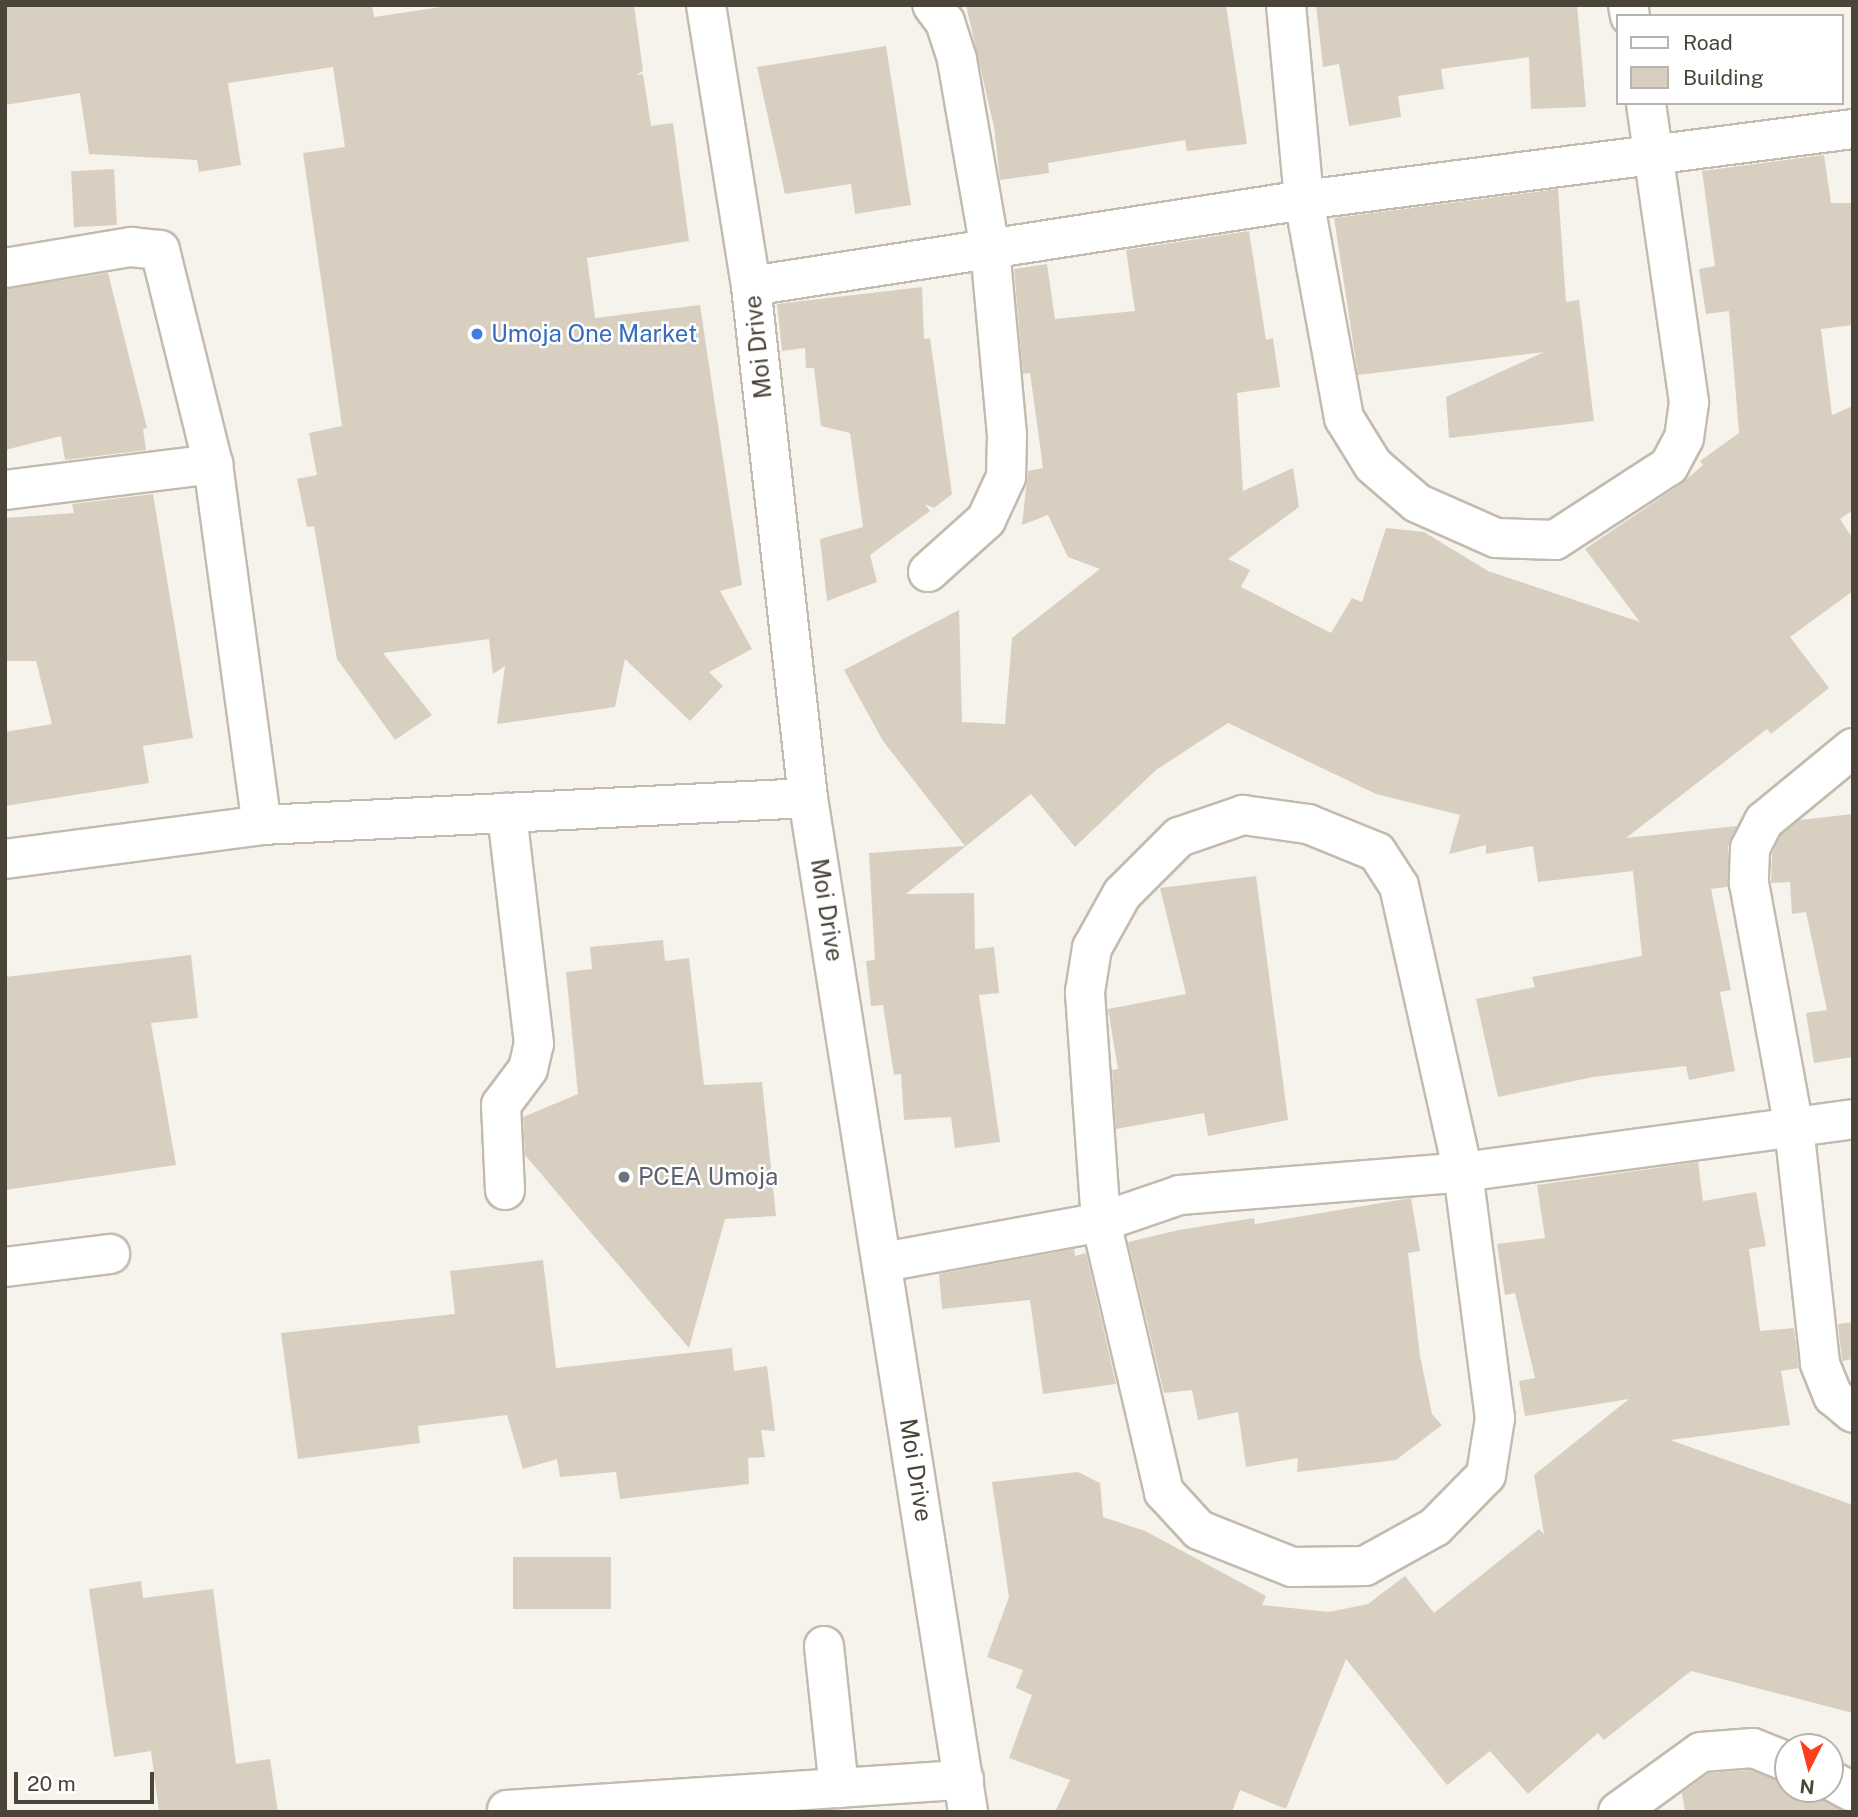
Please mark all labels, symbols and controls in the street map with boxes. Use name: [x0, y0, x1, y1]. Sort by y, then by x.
legend: [1616, 14, 1844, 105]
text: Road: [1683, 30, 1733, 55]
text: Building: [1683, 65, 1764, 90]
street label: Moi Drive: [738, 294, 778, 400]
place label: Umoja One Market: [491, 320, 697, 348]
marker: Umoja One Market: [469, 326, 485, 342]
street label: Moi Drive: [805, 856, 849, 964]
place label: PCEA Umoja: [638, 1163, 778, 1191]
marker: PCEA Umoja: [616, 1169, 632, 1185]
street label: Moi Drive: [894, 1416, 938, 1524]
north arrow: [1774, 1733, 1844, 1803]
scale bar: [18, 1758, 158, 1802]
text: 20 m: [27, 1771, 76, 1796]
text: N: [1798, 1775, 1816, 1799]

